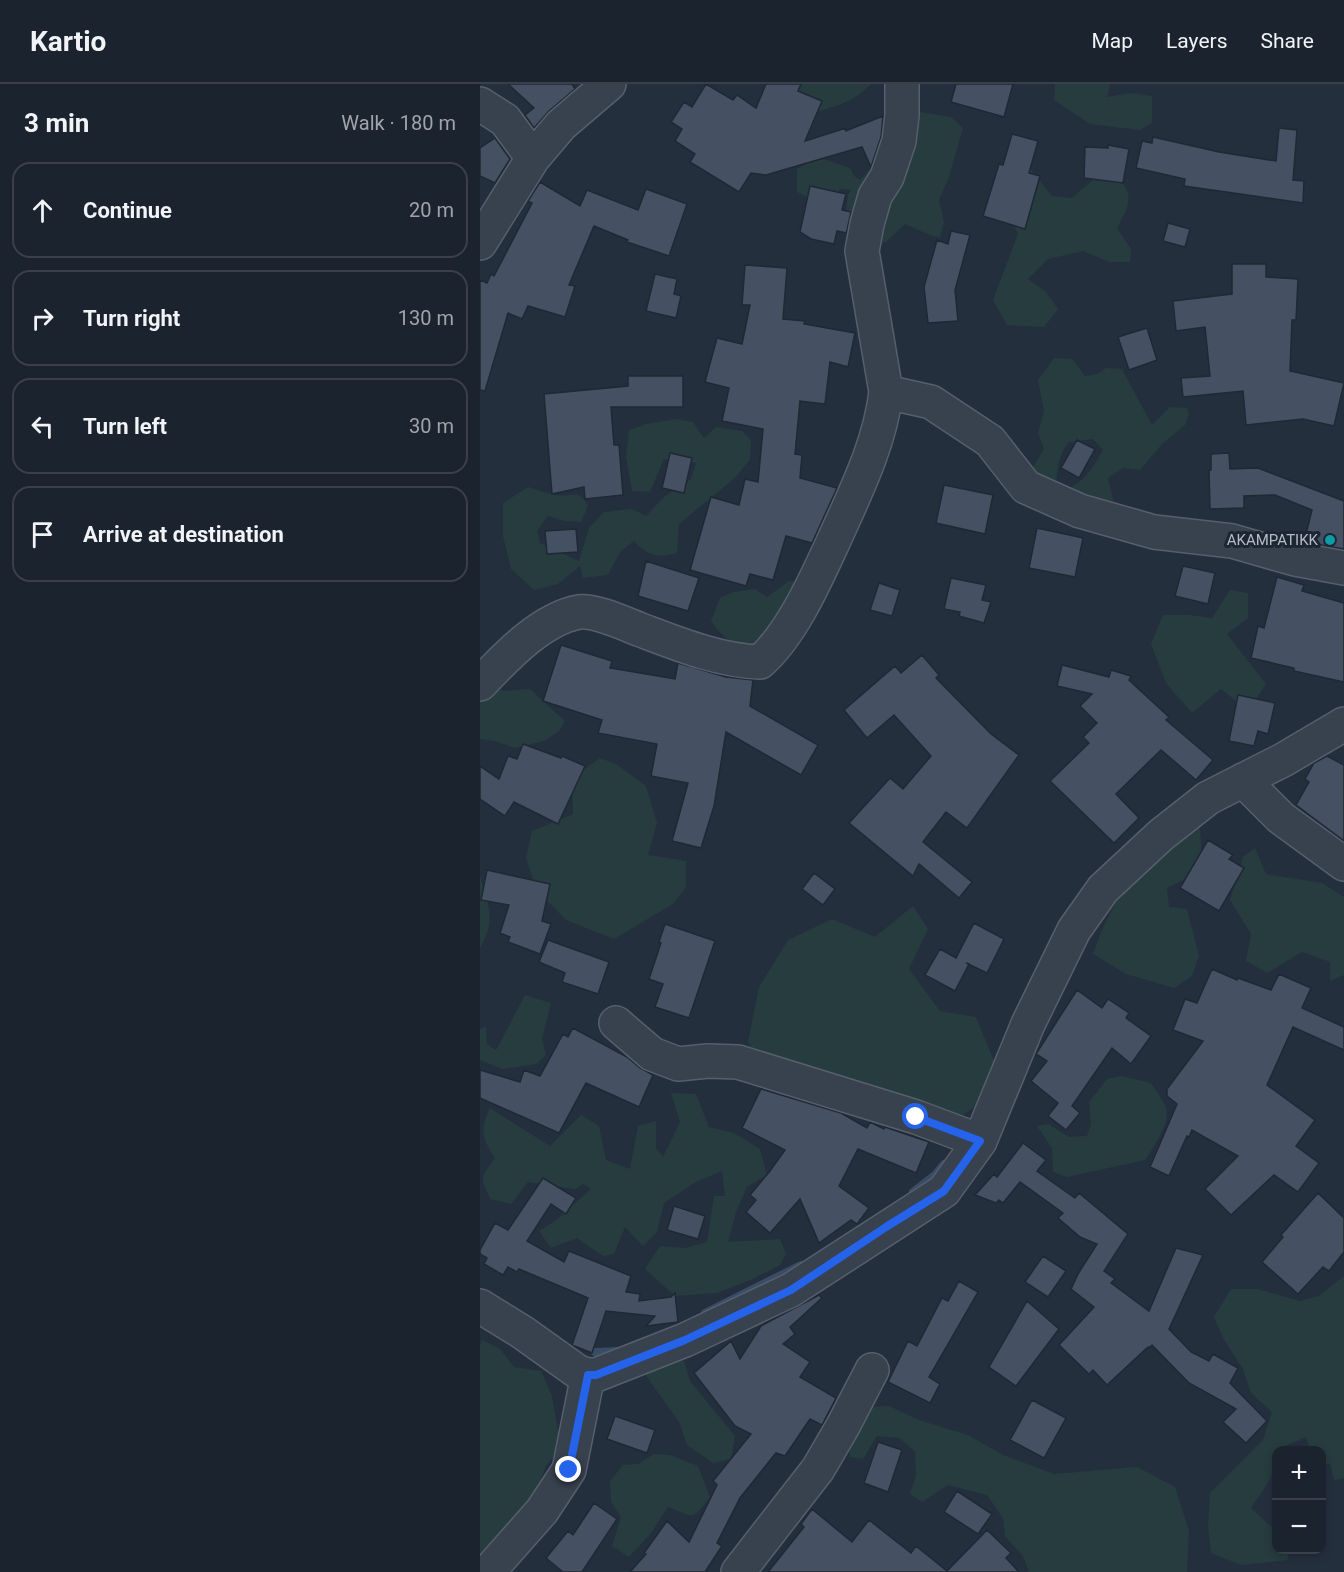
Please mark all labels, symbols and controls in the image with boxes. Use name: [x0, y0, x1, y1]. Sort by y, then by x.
text: Kartio: [30, 25, 106, 58]
text: Map: [1091, 29, 1133, 53]
text: Layers: [1166, 29, 1227, 53]
text: Share: [1260, 29, 1314, 53]
text: 3 min: [24, 108, 89, 138]
text: Walk · 180 m: [341, 111, 456, 135]
icon: ahead: [26, 194, 59, 227]
text: Continue: [83, 198, 172, 223]
text: 20 m: [409, 198, 454, 222]
icon: right: [26, 302, 59, 335]
text: Turn right: [83, 306, 180, 331]
text: 130 m: [398, 306, 454, 330]
icon: left: [26, 410, 59, 443]
text: Turn left: [83, 414, 167, 439]
text: 30 m: [409, 414, 454, 438]
icon: arrive: [26, 518, 59, 551]
text: Arrive at destination: [83, 522, 284, 547]
place label: AKAMPATIKK: [1227, 531, 1319, 549]
marker: AKAMPATIKK: [1323, 533, 1337, 547]
route start: [902, 1103, 928, 1129]
map controls: [1272, 1446, 1326, 1554]
button: +: [1272, 1446, 1326, 1500]
route end: [555, 1456, 581, 1482]
button: −: [1272, 1500, 1326, 1554]

